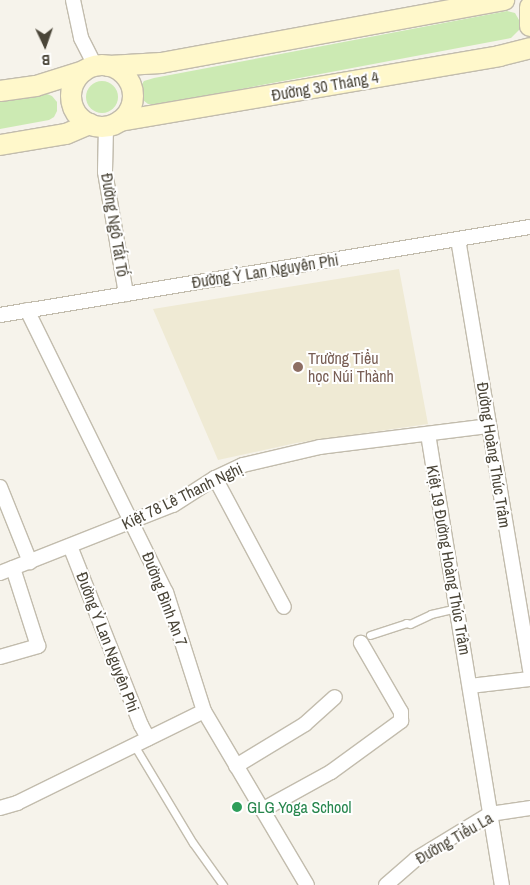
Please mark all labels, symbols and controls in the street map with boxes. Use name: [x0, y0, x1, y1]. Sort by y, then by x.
north arrow: [20, 20, 70, 70]
text: B: [41, 51, 50, 69]
street label: Đường 30 Tháng 4: [270, 67, 380, 105]
street label: Đường Ngô Tất Tố: [97, 172, 133, 278]
street label: Đường Ỷ Lan Nguyên Phi: [190, 250, 340, 292]
place label: Trường Tiểu học Núi Thành: [308, 348, 394, 386]
marker: Trường Tiểu học Núi Thành: [292, 361, 304, 373]
street label: Đường Hoàng Thúc Trâm: [473, 381, 515, 529]
street label: Kiệt 78 Lê Thanh Nghị: [118, 458, 246, 534]
street label: Kiệt 19 Đường Hoàng Thúc Trâm: [423, 463, 475, 657]
street label: Đường Bình An 7: [138, 549, 192, 649]
street label: Đường Ỷ Lan Nguyên Phi: [72, 569, 144, 715]
place label: GLG Yoga School: [247, 797, 352, 817]
marker: GLG Yoga School: [231, 801, 243, 813]
street label: Đường Tiểu La: [412, 808, 496, 868]

